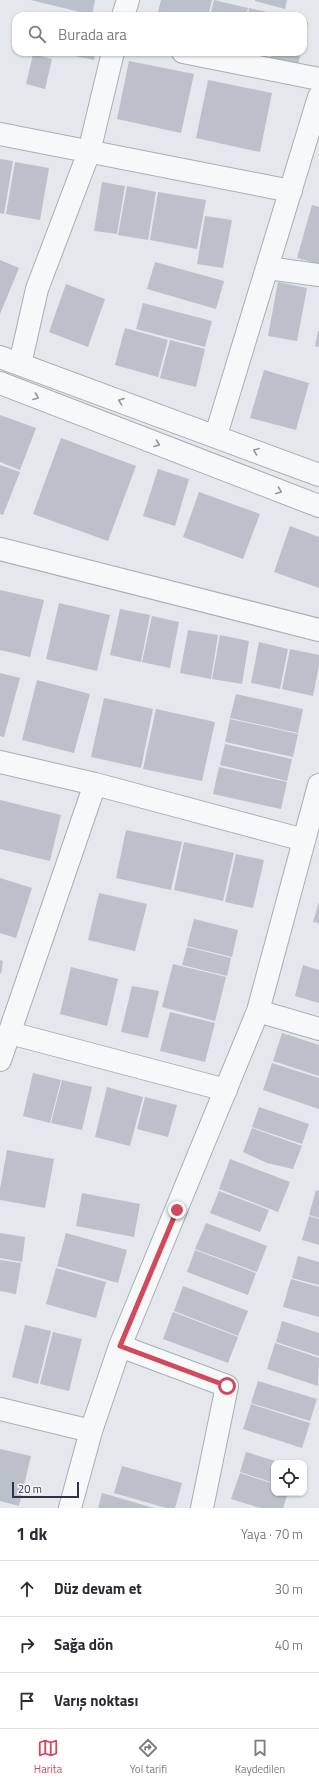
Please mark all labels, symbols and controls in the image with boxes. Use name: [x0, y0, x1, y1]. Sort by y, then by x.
search box: [12, 12, 307, 56]
icon: search: [26, 23, 48, 45]
text: Burada ara: [58, 23, 127, 46]
one-way arrow: [33, 393, 40, 401]
one-way arrow: [118, 398, 125, 406]
one-way arrow: [154, 440, 161, 448]
one-way arrow: [253, 447, 260, 455]
one-way arrow: [275, 486, 282, 494]
route end: [168, 1201, 186, 1219]
route start: [218, 1377, 236, 1395]
map controls: [271, 1460, 307, 1496]
button: locate: [271, 1460, 307, 1496]
scale bar: [12, 1480, 79, 1499]
text: 20 m: [18, 1481, 42, 1497]
text: 1 dk: [16, 1521, 47, 1547]
text: Yaya · 70 m: [241, 1524, 303, 1544]
text: Düz devam et: [54, 1577, 142, 1600]
icon: ahead: [16, 1578, 38, 1600]
text: 30 m: [275, 1579, 303, 1599]
text: Sağa dön: [54, 1633, 113, 1656]
icon: right: [16, 1634, 38, 1656]
text: 40 m: [275, 1635, 303, 1655]
text: Varış noktası: [54, 1689, 138, 1712]
icon: arrive: [16, 1690, 38, 1712]
tab: Harita: [34, 1737, 62, 1777]
tab: Yol tarifi: [130, 1737, 167, 1777]
tab: Kaydedilen: [235, 1737, 285, 1777]

